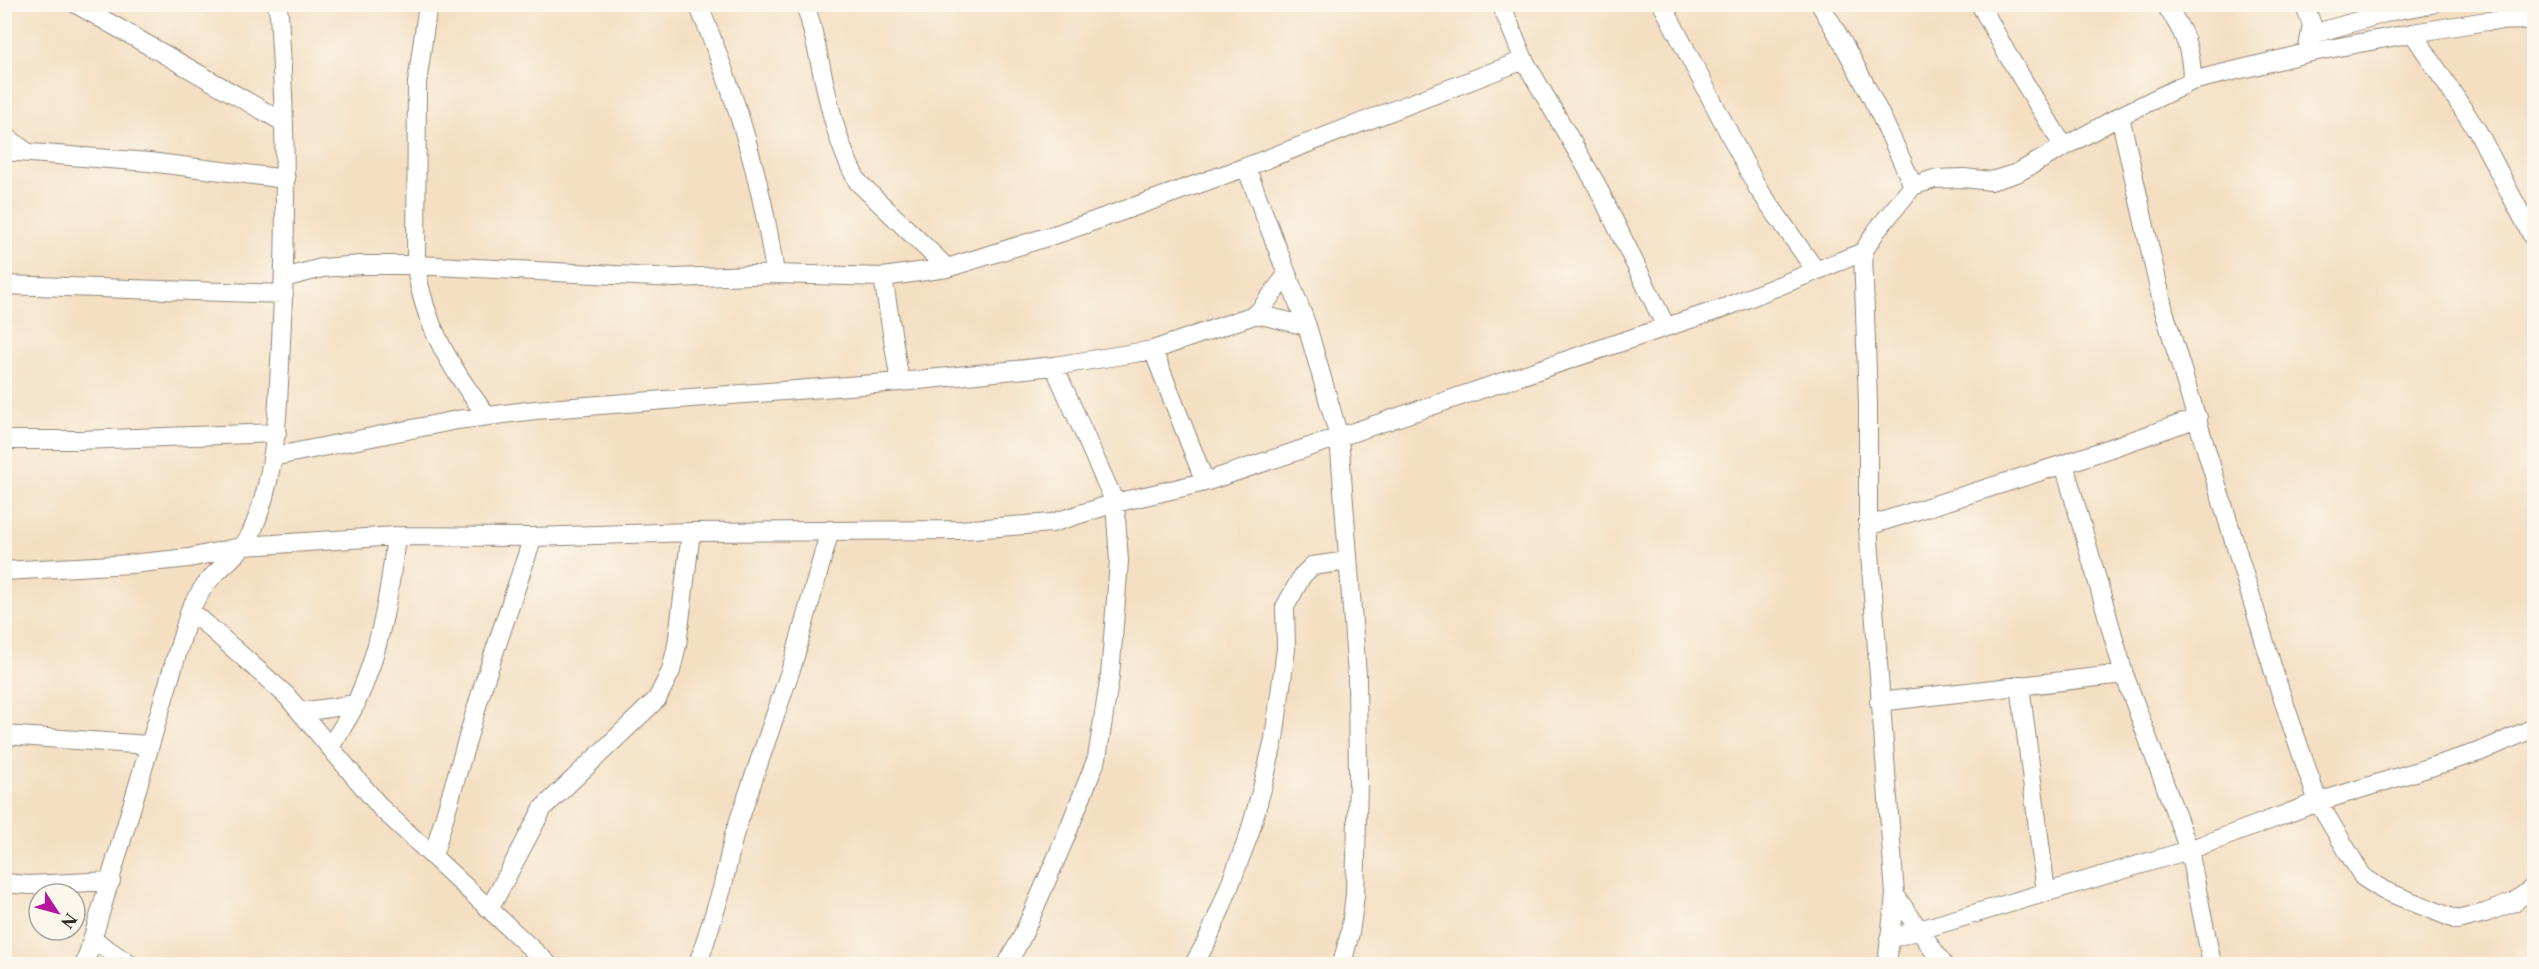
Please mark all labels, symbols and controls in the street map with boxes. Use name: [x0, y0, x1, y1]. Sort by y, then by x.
north arrow: [27, 882, 87, 942]
text: N: [57, 909, 81, 932]

